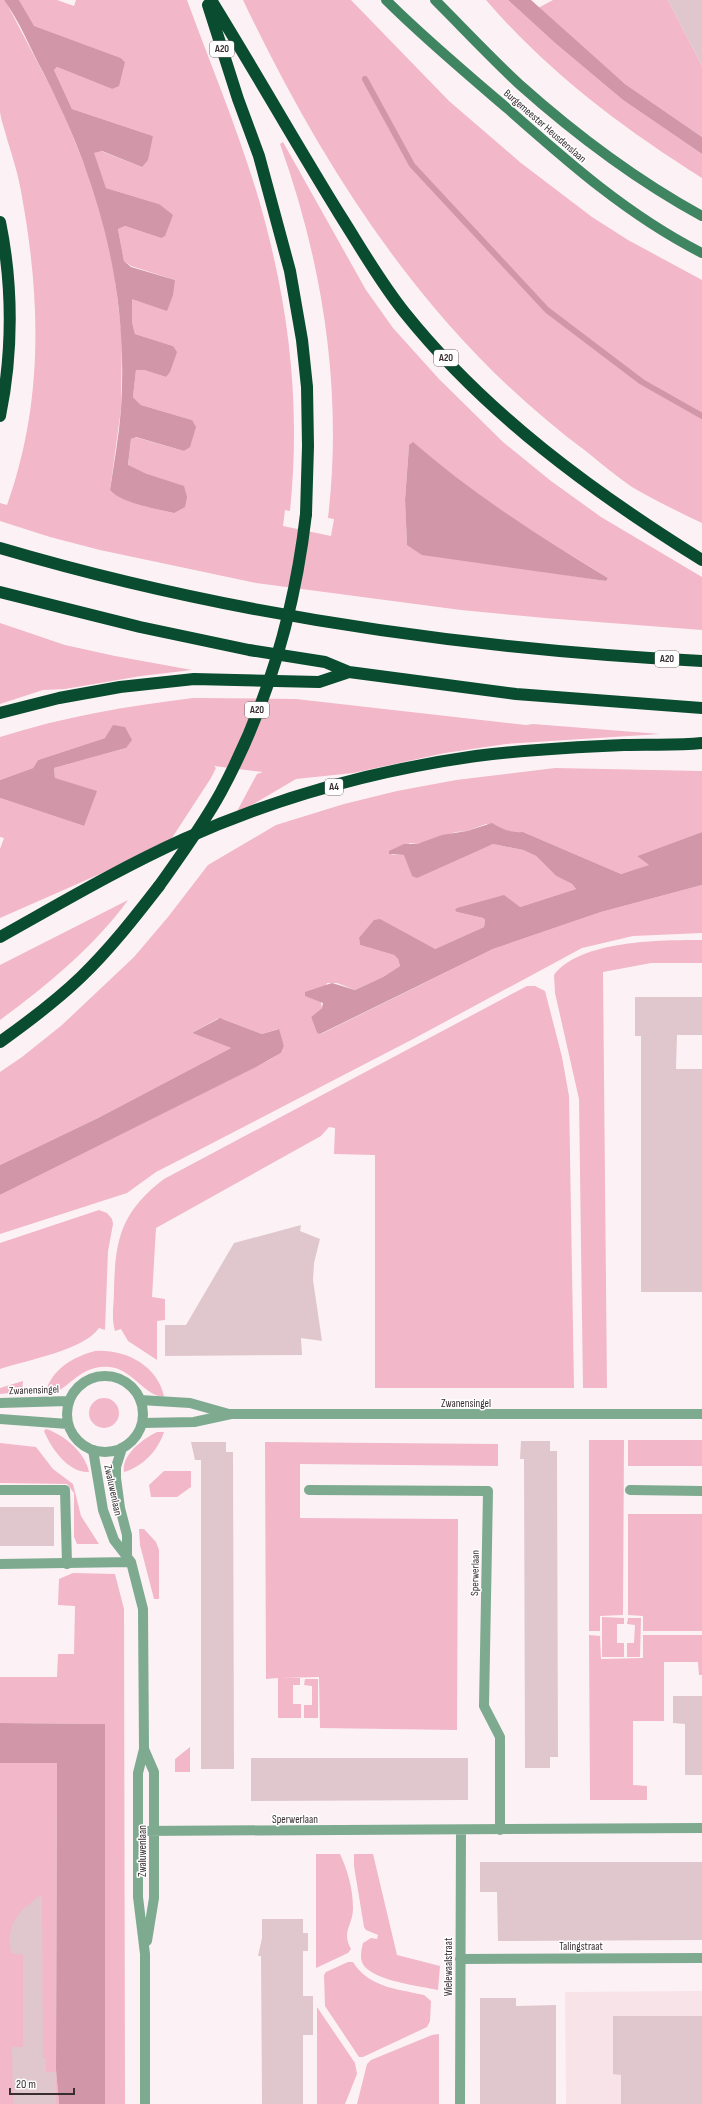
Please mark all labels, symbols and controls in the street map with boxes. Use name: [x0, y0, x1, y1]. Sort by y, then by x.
road number: A20: [210, 41, 234, 57]
street label: Burgemeester Heusdenslaan: [501, 87, 589, 166]
road number: A20: [434, 350, 458, 366]
road number: A20: [655, 651, 679, 667]
road number: A20: [245, 702, 269, 718]
road number: A4: [325, 779, 343, 795]
street label: Zwanensingel: [9, 1383, 59, 1397]
street label: Zwanensingel: [441, 1397, 491, 1410]
street label: Zwaluwenlaan: [101, 1463, 125, 1517]
street label: Sperwerlaan: [468, 1550, 482, 1596]
street label: Sperwerlaan: [272, 1813, 318, 1826]
street label: Zwaluwenlaan: [136, 1825, 149, 1877]
street label: Wielewaalstraat: [442, 1937, 455, 1996]
street label: Talingstraat: [559, 1940, 603, 1953]
scale bar: [10, 2070, 74, 2096]
text: 20 m: [16, 2077, 36, 2092]

